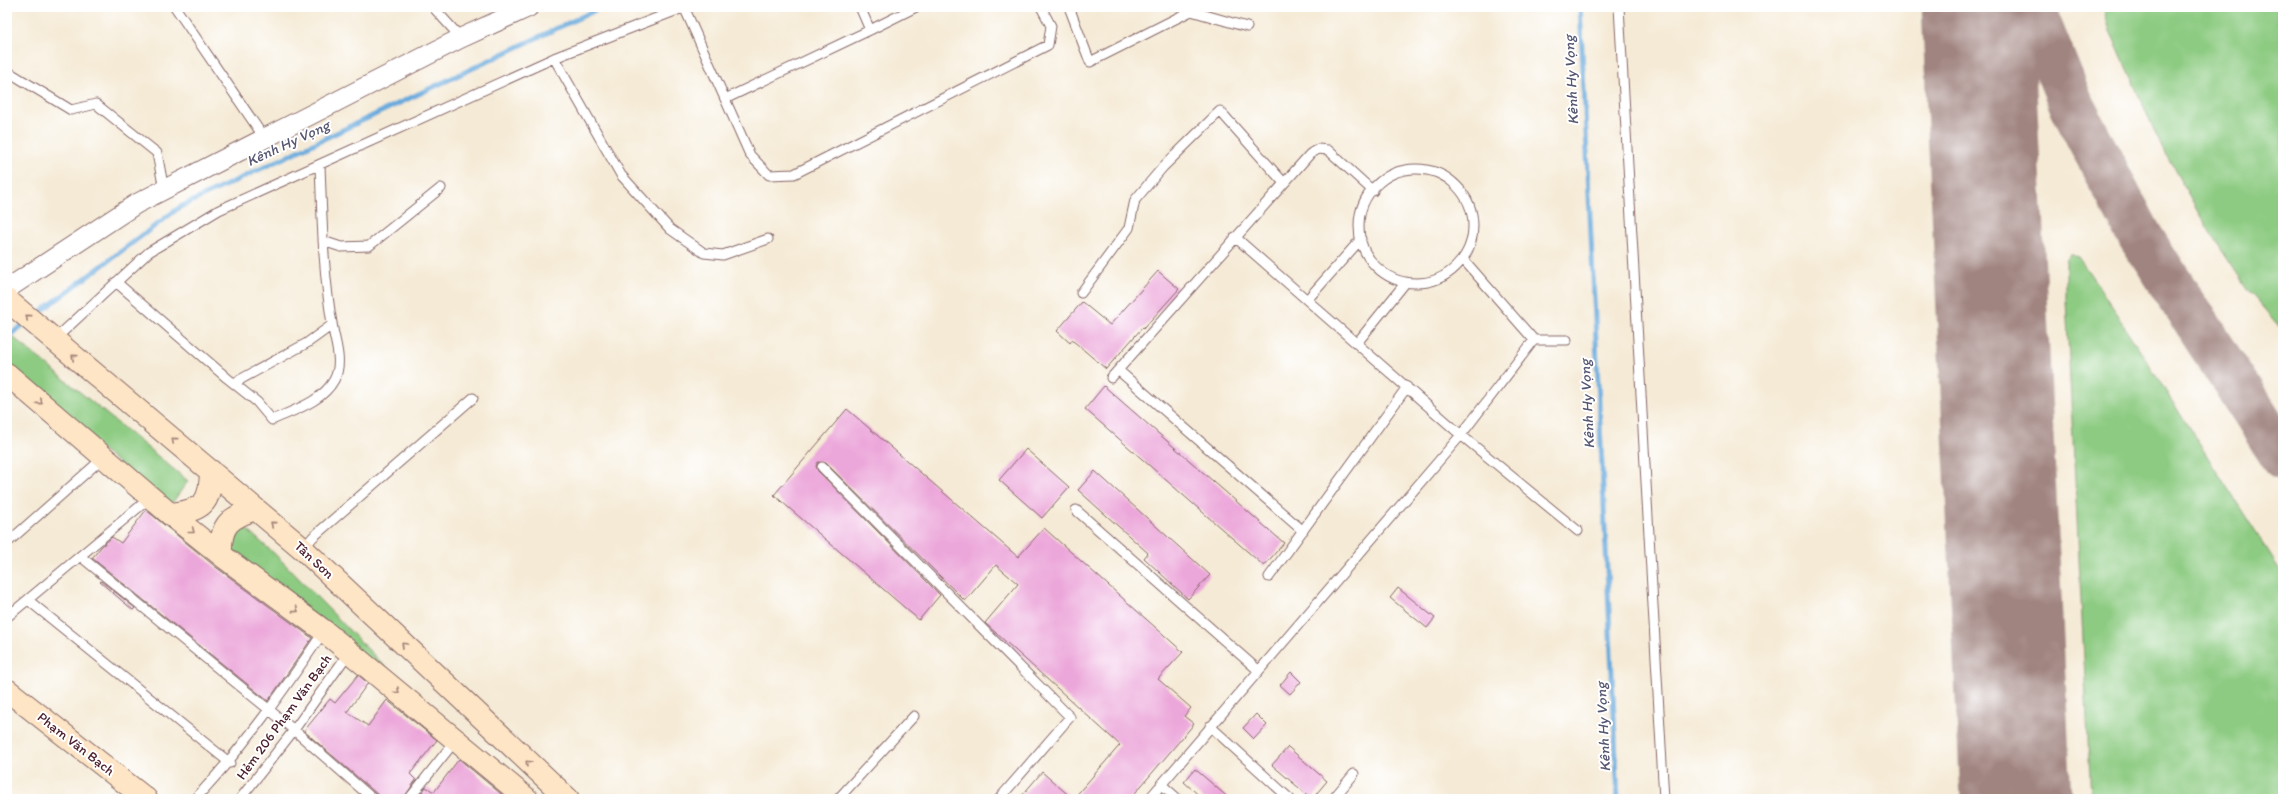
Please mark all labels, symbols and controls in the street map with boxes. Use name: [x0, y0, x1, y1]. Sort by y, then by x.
water label: Kênh Hy Vọng: [1560, 32, 1582, 125]
water label: Kênh Hy Vọng: [244, 115, 335, 170]
one-way arrow: [26, 315, 33, 322]
one-way arrow: [71, 354, 78, 361]
water label: Kênh Hy Vọng: [1576, 356, 1598, 449]
one-way arrow: [35, 397, 42, 404]
one-way arrow: [171, 437, 178, 444]
one-way arrow: [270, 521, 277, 528]
one-way arrow: [188, 526, 195, 533]
street label: Tân Sơn: [291, 537, 337, 583]
one-way arrow: [291, 605, 298, 612]
one-way arrow: [401, 642, 409, 650]
street label: Hẻm 206 Phạm Văn Bạch: [233, 651, 335, 783]
water label: Kênh Hy Vọng: [1592, 679, 1614, 772]
one-way arrow: [392, 687, 399, 694]
street label: Phạm Văn Bạch: [34, 709, 118, 779]
one-way arrow: [526, 761, 533, 768]

